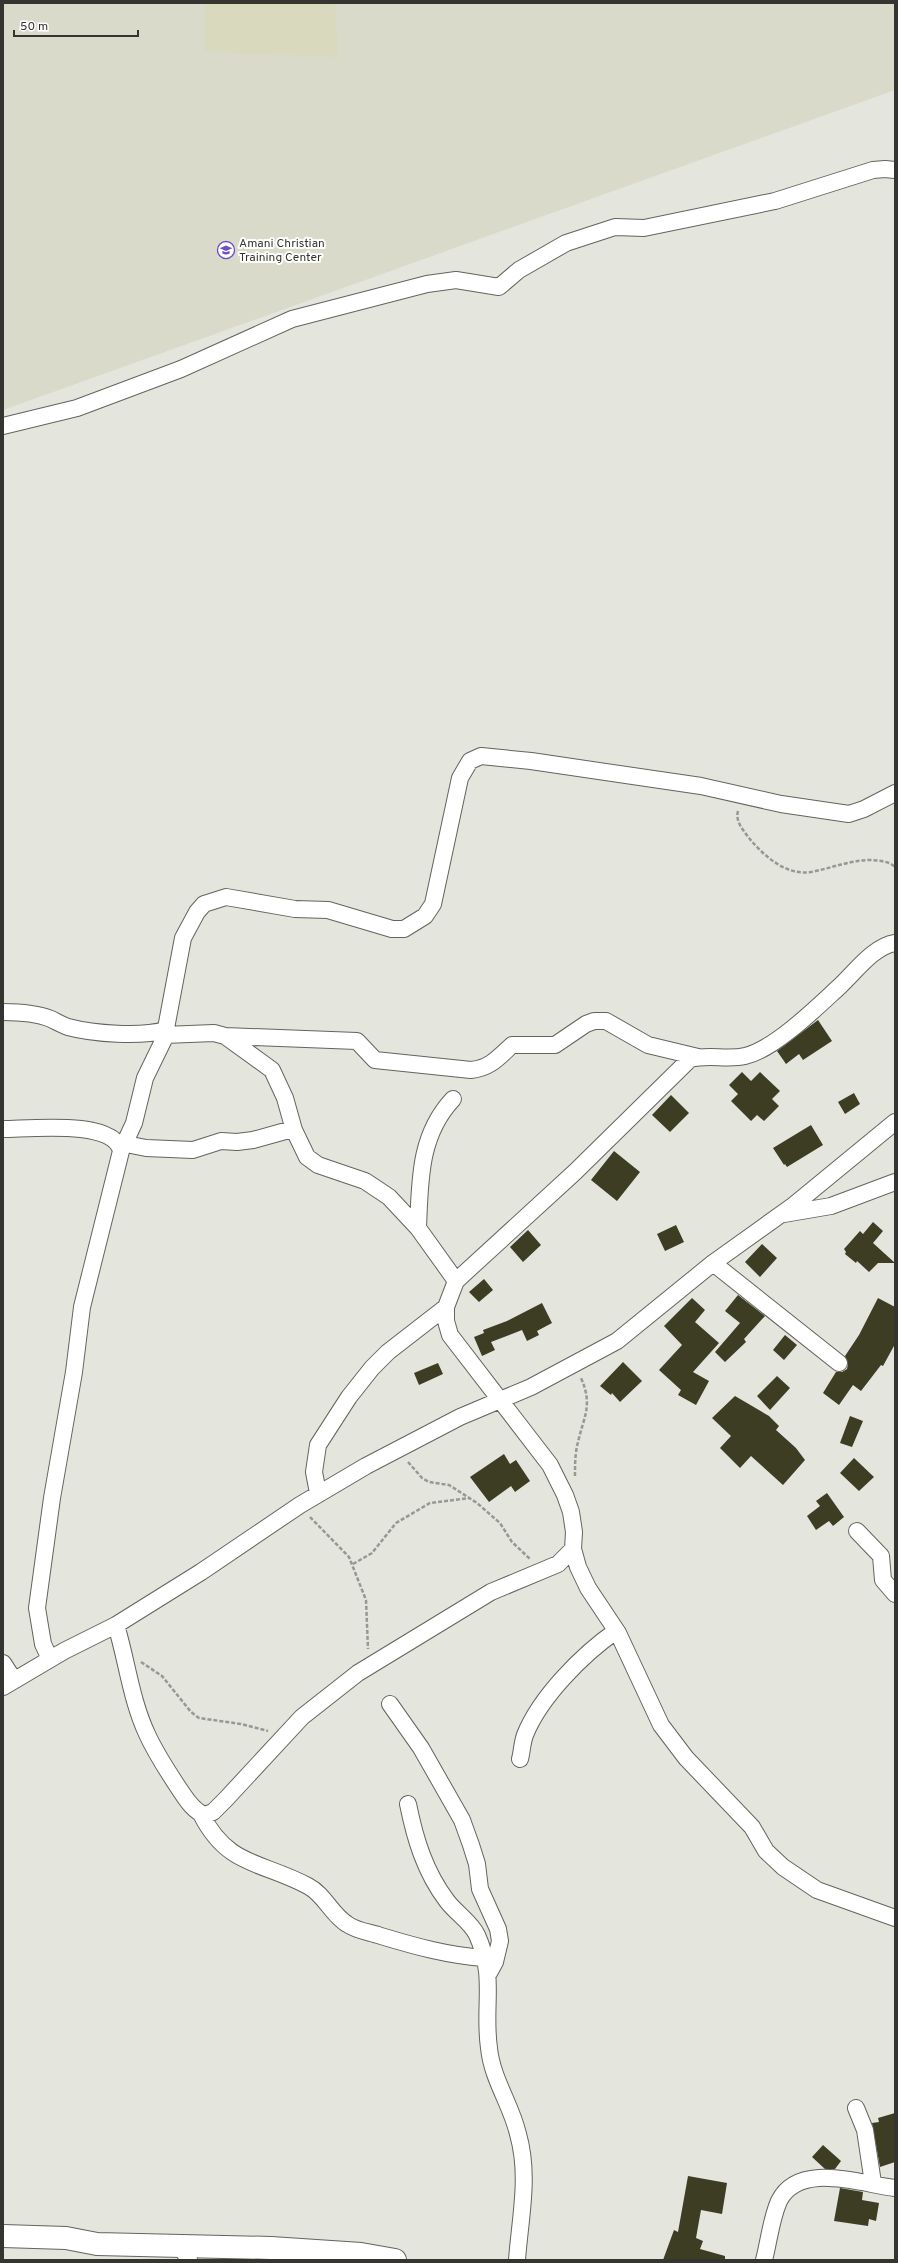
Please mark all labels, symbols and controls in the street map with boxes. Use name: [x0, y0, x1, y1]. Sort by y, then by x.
scale bar: [14, 12, 138, 38]
text: 50 m: [20, 19, 48, 35]
place label: Amani Christian Training Center: [239, 236, 325, 266]
school or university icon: Amani Christian Training Center: [216, 240, 236, 260]

